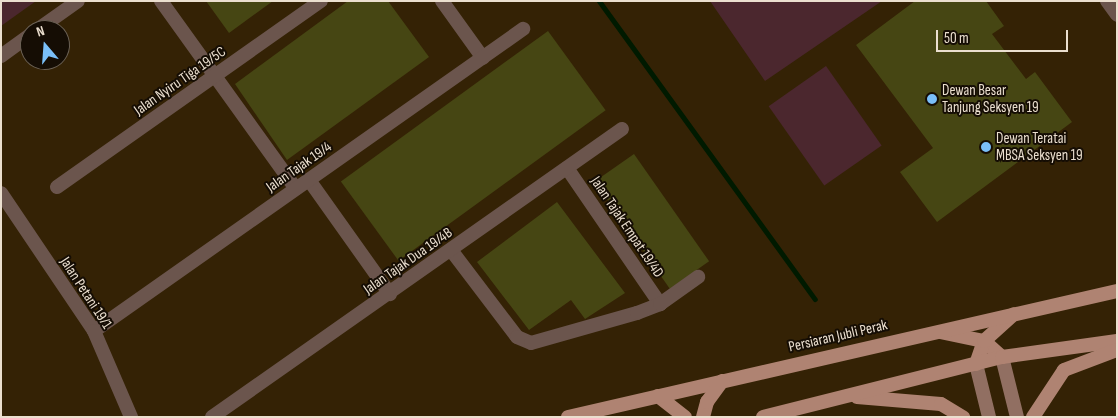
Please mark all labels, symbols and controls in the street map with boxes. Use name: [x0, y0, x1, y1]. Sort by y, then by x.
north arrow: [20, 20, 70, 70]
scale bar: [938, 20, 1070, 52]
text: N: [34, 22, 47, 40]
text: 50 m: [944, 29, 969, 48]
street label: Jalan Nyiru Tiga 19/5C: [131, 43, 229, 119]
place label: Dewan Besar Tanjung Seksyen 19: [942, 81, 1039, 116]
marker: Dewan Besar Tanjung Seksyen 19: [926, 93, 938, 105]
place label: Dewan Teratai MBSA Seksyen 19: [996, 129, 1083, 164]
street label: Jalan Tajak 19/4: [263, 138, 335, 196]
marker: Dewan Teratai MBSA Seksyen 19: [980, 141, 992, 153]
street label: Jalan Tajak Empat 19/4D: [587, 173, 667, 281]
street label: Jalan Tajak Dua 19/4B: [360, 224, 456, 298]
street label: Jalan Petani 19/1: [56, 254, 116, 332]
street label: Persiaran Jubli Perak: [787, 316, 889, 356]

